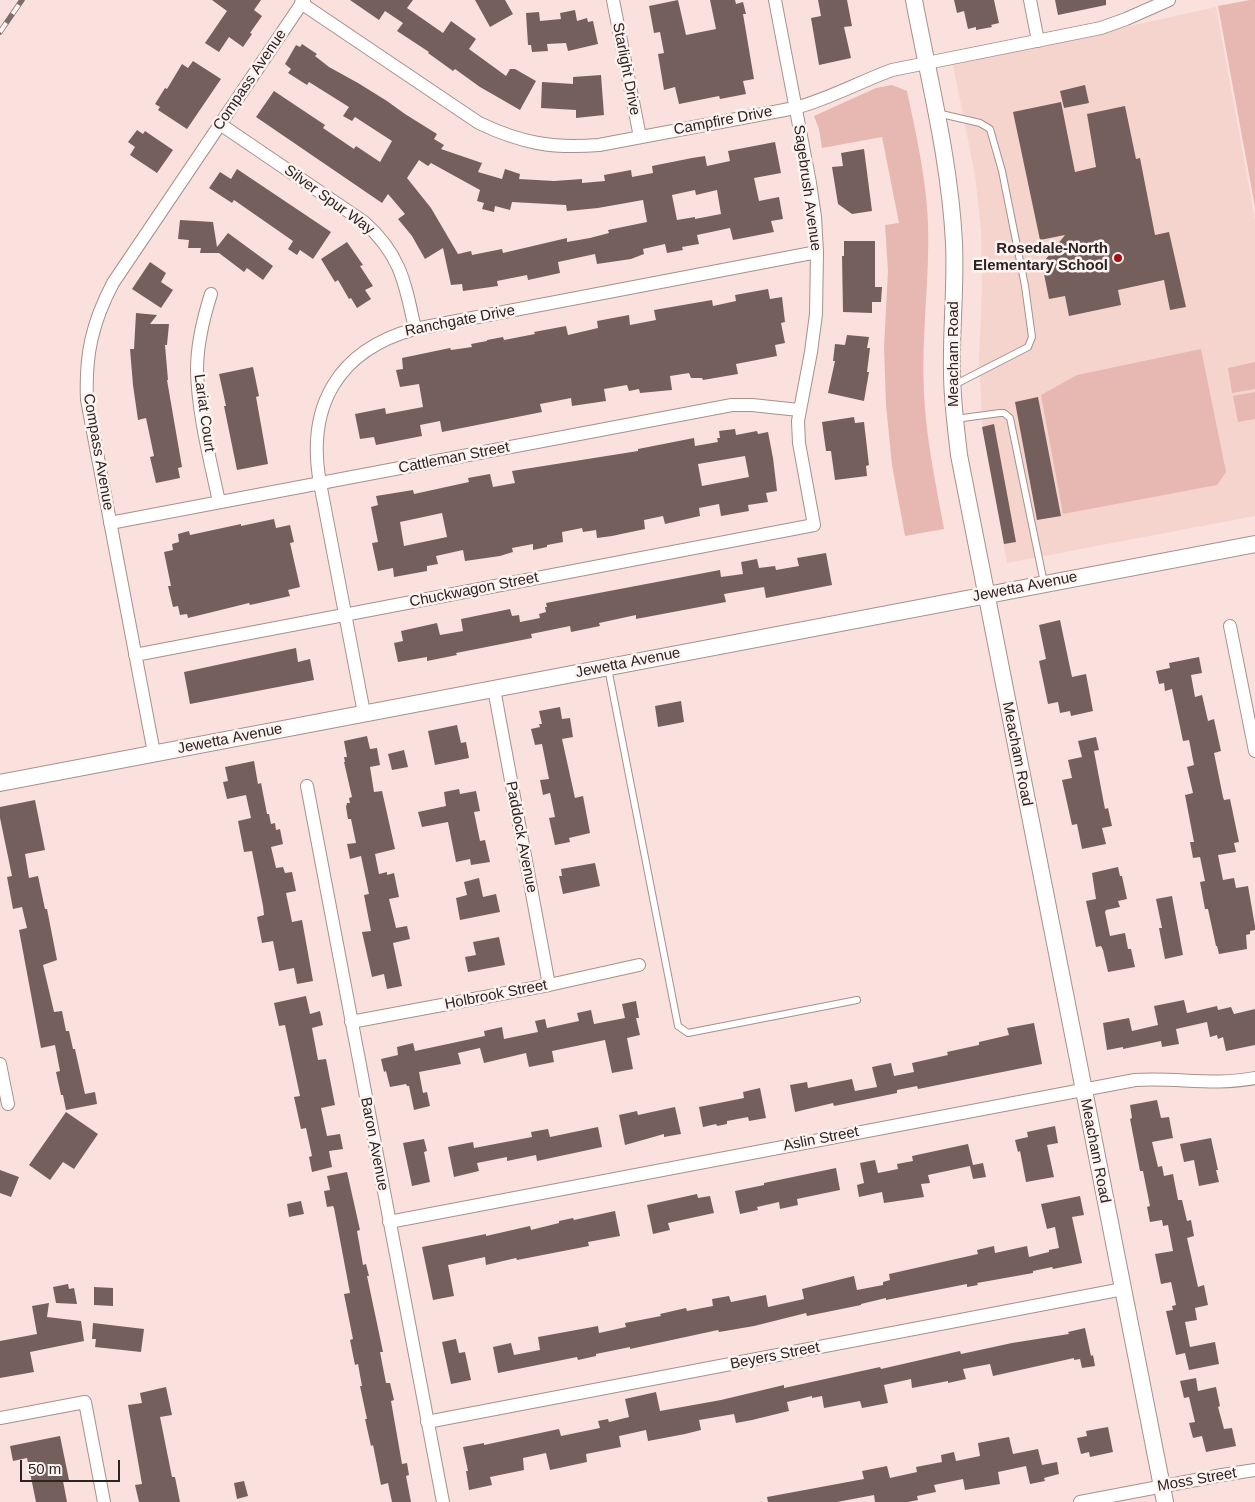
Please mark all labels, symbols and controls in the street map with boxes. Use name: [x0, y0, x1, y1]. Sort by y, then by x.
street label: Starlight Drive: [608, 21, 644, 117]
street label: Compass Avenue: [210, 26, 290, 134]
street label: Campfire Drive: [672, 103, 774, 139]
street label: Sagebrush Avenue: [789, 124, 825, 252]
street label: Silver Spur Way: [280, 161, 378, 239]
place label: Rosedale-North Elementary School: [973, 240, 1108, 275]
marker: Rosedale-North Elementary School: [1112, 252, 1124, 264]
street label: Meacham Road: [945, 301, 963, 407]
street label: Ranchgate Drive: [403, 302, 517, 340]
street label: Lariat Court: [190, 373, 218, 453]
street label: Compass Avenue: [79, 392, 117, 512]
street label: Cattleman Street: [397, 438, 511, 478]
street label: Jewetta Avenue: [971, 568, 1079, 606]
street label: Chuckwagon Street: [408, 569, 540, 611]
street label: Jewetta Avenue: [574, 644, 682, 682]
street label: Meacham Road: [998, 700, 1036, 808]
street label: Jewetta Avenue: [176, 720, 284, 758]
street label: Paddock Avenue: [501, 780, 541, 894]
street label: Holbrook Street: [443, 976, 549, 1014]
street label: Baron Avenue: [356, 1096, 392, 1192]
street label: Meacham Road: [1076, 1097, 1114, 1205]
street label: Aslin Street: [782, 1123, 860, 1155]
street label: Beyers Street: [729, 1338, 821, 1374]
scale bar: [22, 1450, 122, 1482]
text: 50 m: [28, 1460, 61, 1477]
street label: Moss Street: [1156, 1464, 1238, 1496]

